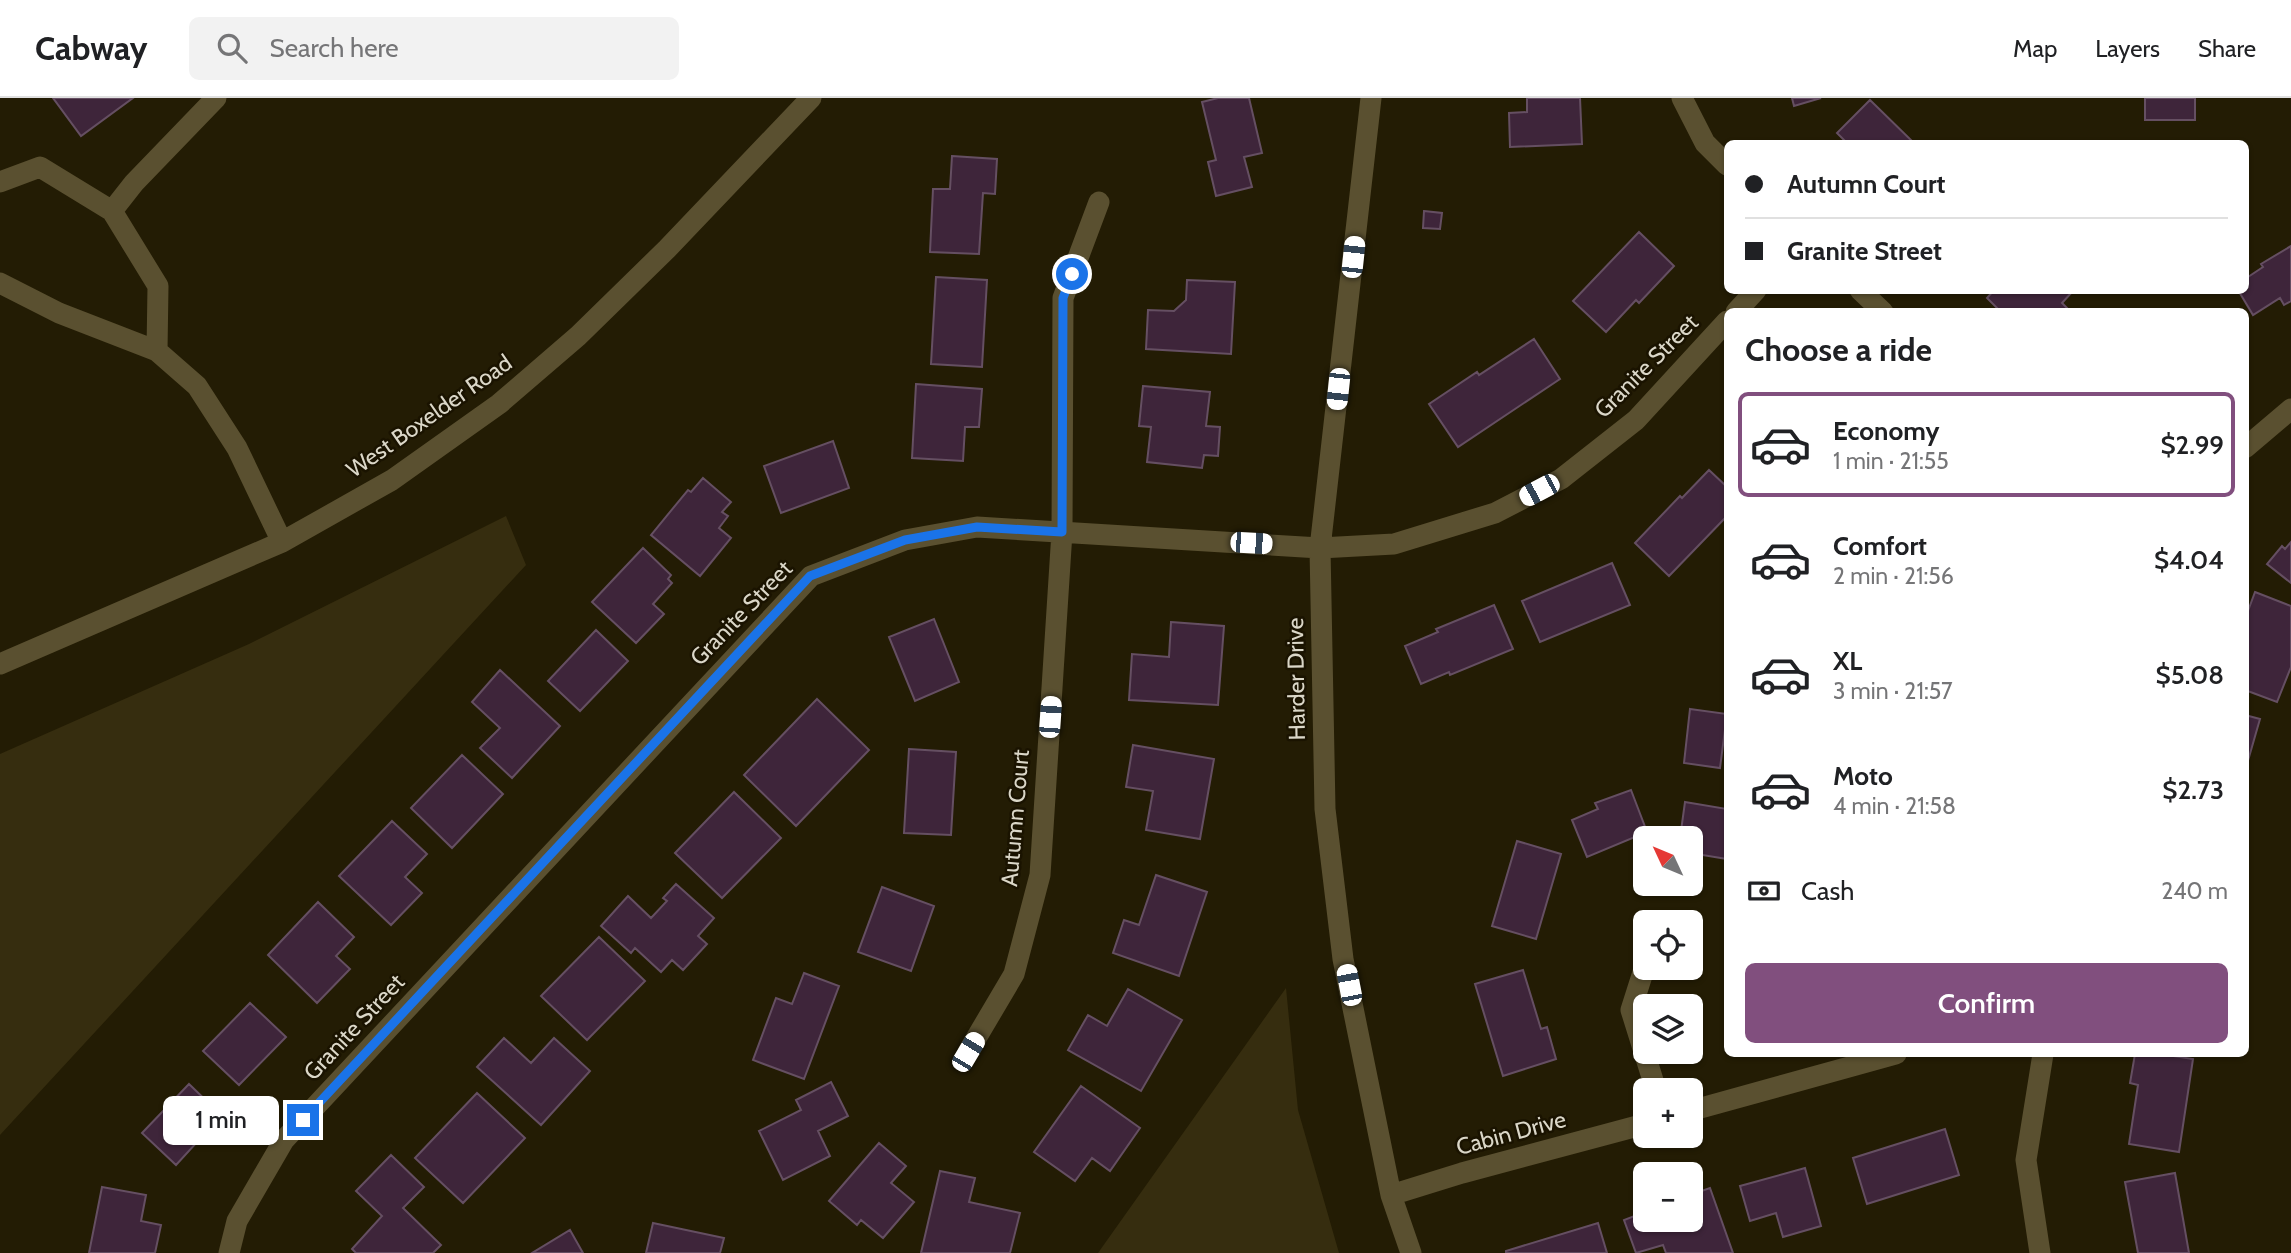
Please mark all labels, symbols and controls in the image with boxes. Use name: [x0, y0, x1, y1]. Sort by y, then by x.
search box: [189, 17, 679, 80]
text: Cabway: [35, 28, 147, 68]
icon: search: [213, 29, 251, 67]
text: Search here: [269, 32, 399, 64]
text: Map: [2013, 34, 2057, 63]
text: Layers: [2095, 34, 2160, 63]
text: Share: [2198, 34, 2256, 63]
text: Autumn Court: [1787, 168, 1946, 200]
car: [1341, 235, 1366, 279]
text: Granite Street: [1787, 235, 1942, 267]
route start: [1056, 258, 1088, 290]
street label: Granite Street: [1588, 308, 1704, 424]
text: Choose a ride: [1745, 330, 1932, 369]
street label: West Boxelder Road: [341, 348, 517, 484]
car: [1326, 367, 1351, 411]
icon: car: [1749, 413, 1812, 476]
text: Economy: [1833, 415, 1939, 447]
text: $2.99: [2160, 429, 2224, 461]
text: 1 min · 21:55: [1833, 447, 1949, 475]
car: [1516, 471, 1563, 509]
icon: car: [1749, 528, 1812, 591]
text: Comfort: [1833, 530, 1927, 562]
car: [1230, 531, 1273, 555]
text: $4.04: [2154, 544, 2224, 576]
street label: Granite Street: [684, 555, 798, 671]
text: 2 min · 21:56: [1833, 562, 1954, 590]
street label: Harder Drive: [1281, 617, 1311, 741]
icon: car: [1749, 643, 1812, 706]
text: XL: [1833, 645, 1862, 677]
text: $5.08: [2156, 659, 2224, 691]
text: 3 min · 21:57: [1833, 677, 1953, 705]
car: [1039, 695, 1062, 739]
street label: Autumn Court: [995, 748, 1035, 888]
icon: car: [1749, 758, 1812, 821]
text: Moto: [1833, 760, 1893, 792]
text: $2.73: [2162, 774, 2224, 806]
text: 4 min · 21:58: [1833, 792, 1956, 820]
north arrow: [1633, 826, 1703, 896]
map controls: [1633, 826, 1703, 1232]
icon: cash: [1745, 872, 1783, 910]
text: Cash: [1801, 875, 1854, 907]
text: 240 m: [2161, 877, 2228, 905]
button: locate: [1633, 910, 1703, 980]
car: [1335, 962, 1364, 1008]
button: Confirm: [1745, 963, 2228, 1043]
street label: Granite Street: [298, 968, 410, 1086]
button: layers: [1633, 994, 1703, 1064]
car: [949, 1029, 988, 1075]
button: +: [1633, 1078, 1703, 1148]
callout: 1 min: [163, 1096, 278, 1144]
route end: [287, 1104, 319, 1136]
street label: Cabin Drive: [1453, 1105, 1569, 1161]
text: 1 min: [195, 1106, 247, 1134]
button: −: [1633, 1162, 1703, 1232]

